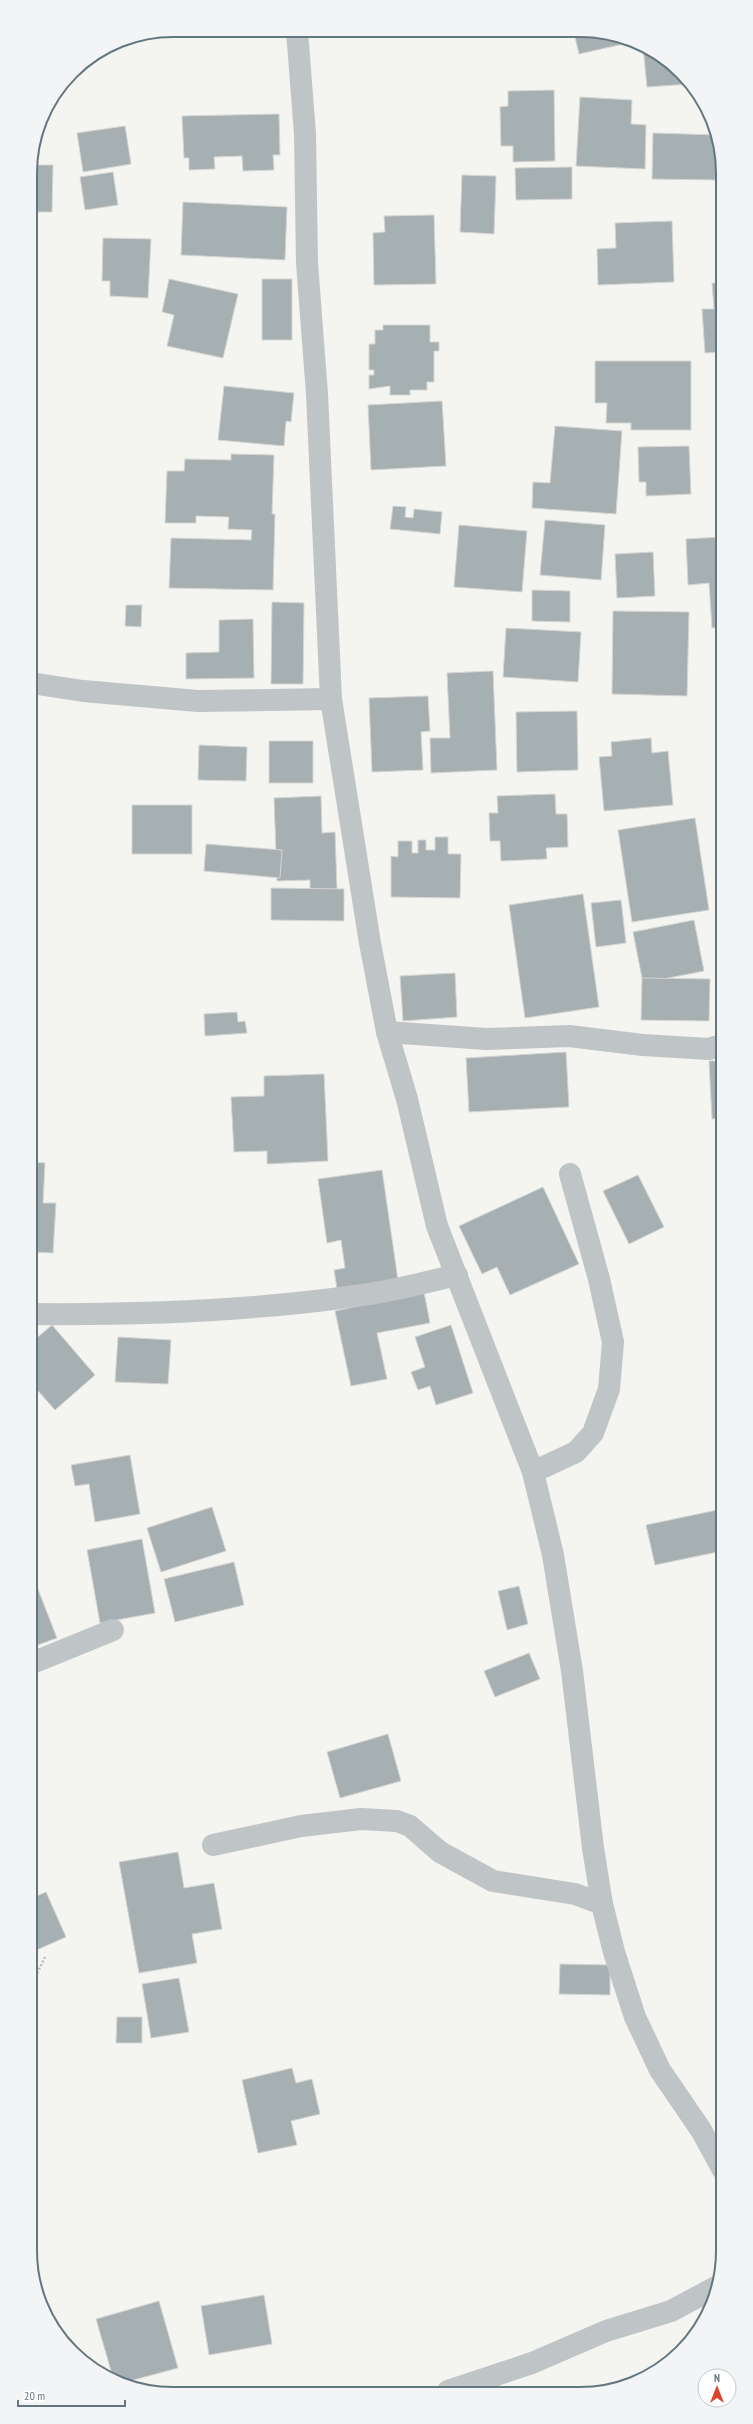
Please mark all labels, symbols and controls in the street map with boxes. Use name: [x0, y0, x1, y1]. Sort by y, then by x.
north arrow: [697, 2368, 737, 2408]
text: N: [714, 2371, 720, 2385]
scale bar: [18, 2382, 125, 2408]
text: 20 m: [24, 2388, 45, 2403]

